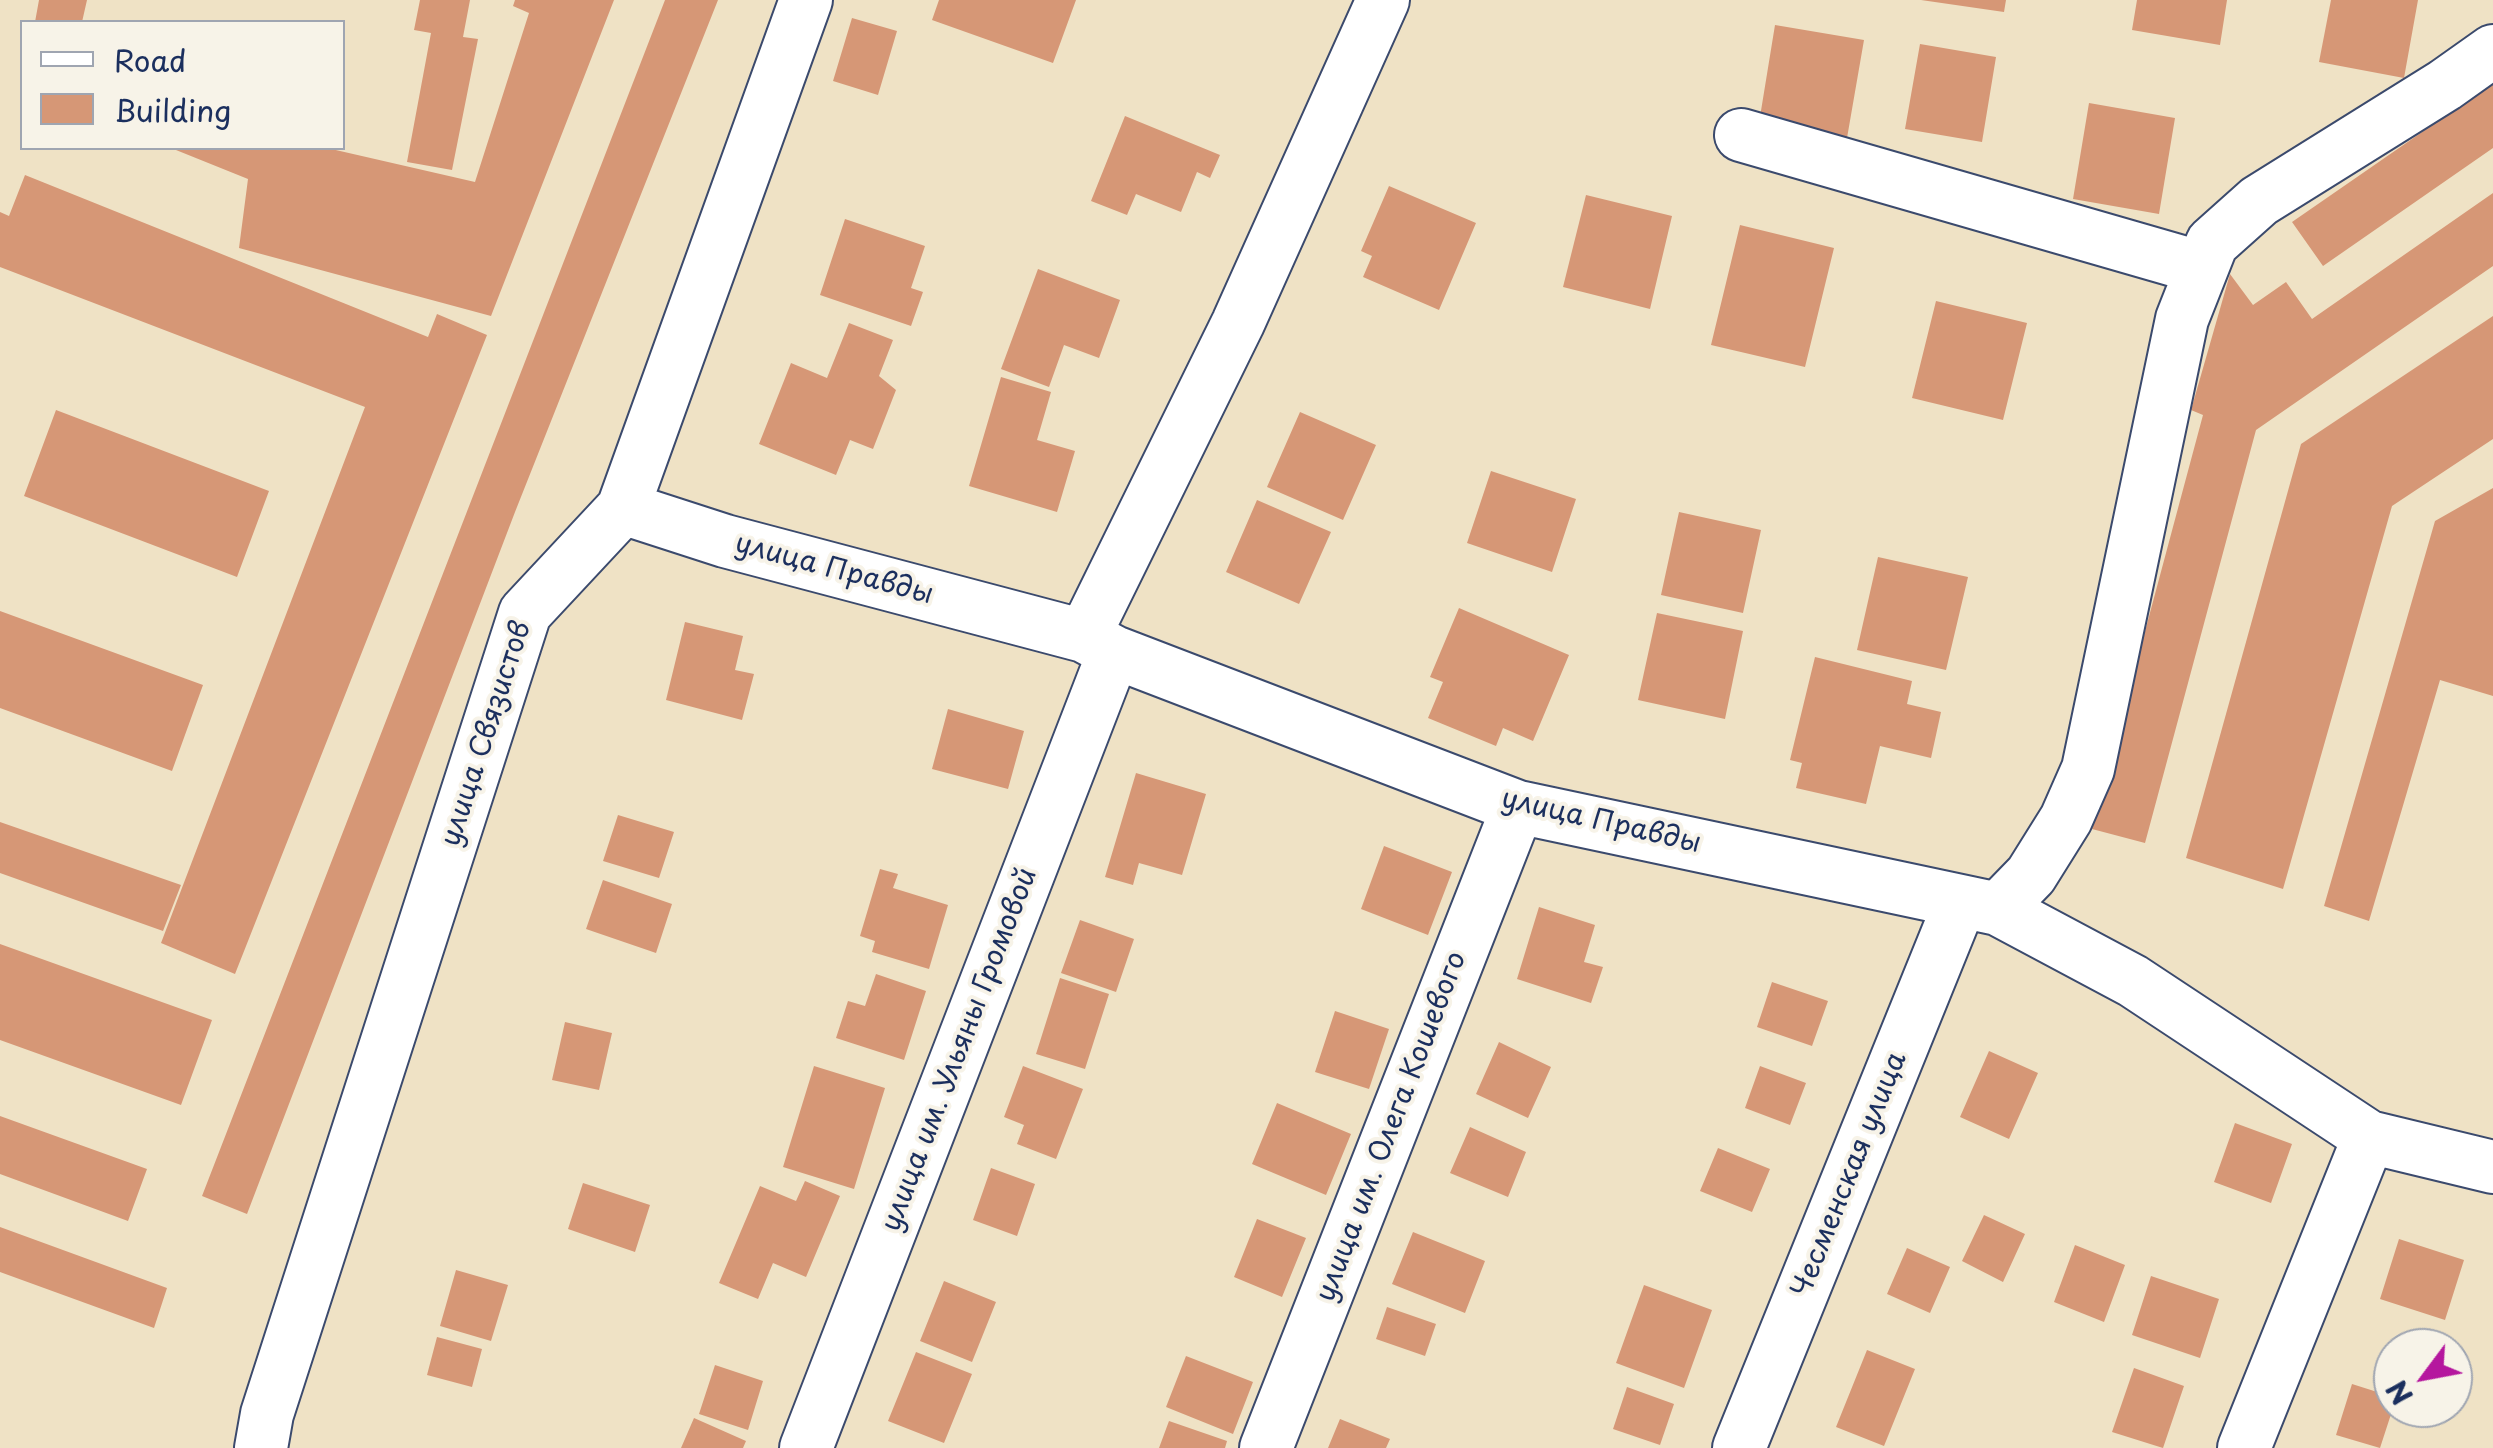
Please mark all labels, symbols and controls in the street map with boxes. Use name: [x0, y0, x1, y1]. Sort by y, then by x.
legend: [20, 20, 345, 150]
text: Road: [114, 37, 187, 82]
text: Building: [114, 87, 231, 132]
street label: улица Правды: [731, 527, 937, 613]
street label: улица Связистов: [435, 617, 539, 851]
street label: улица Правды: [1498, 783, 1704, 861]
street label: улица им. Ульяны Громовой: [875, 864, 1045, 1236]
street label: улица им. Олега Кошевого: [1310, 947, 1474, 1307]
street label: Чесменская улица: [1785, 1047, 1915, 1303]
north arrow: [2373, 1328, 2473, 1428]
text: N: [2375, 1372, 2423, 1414]

